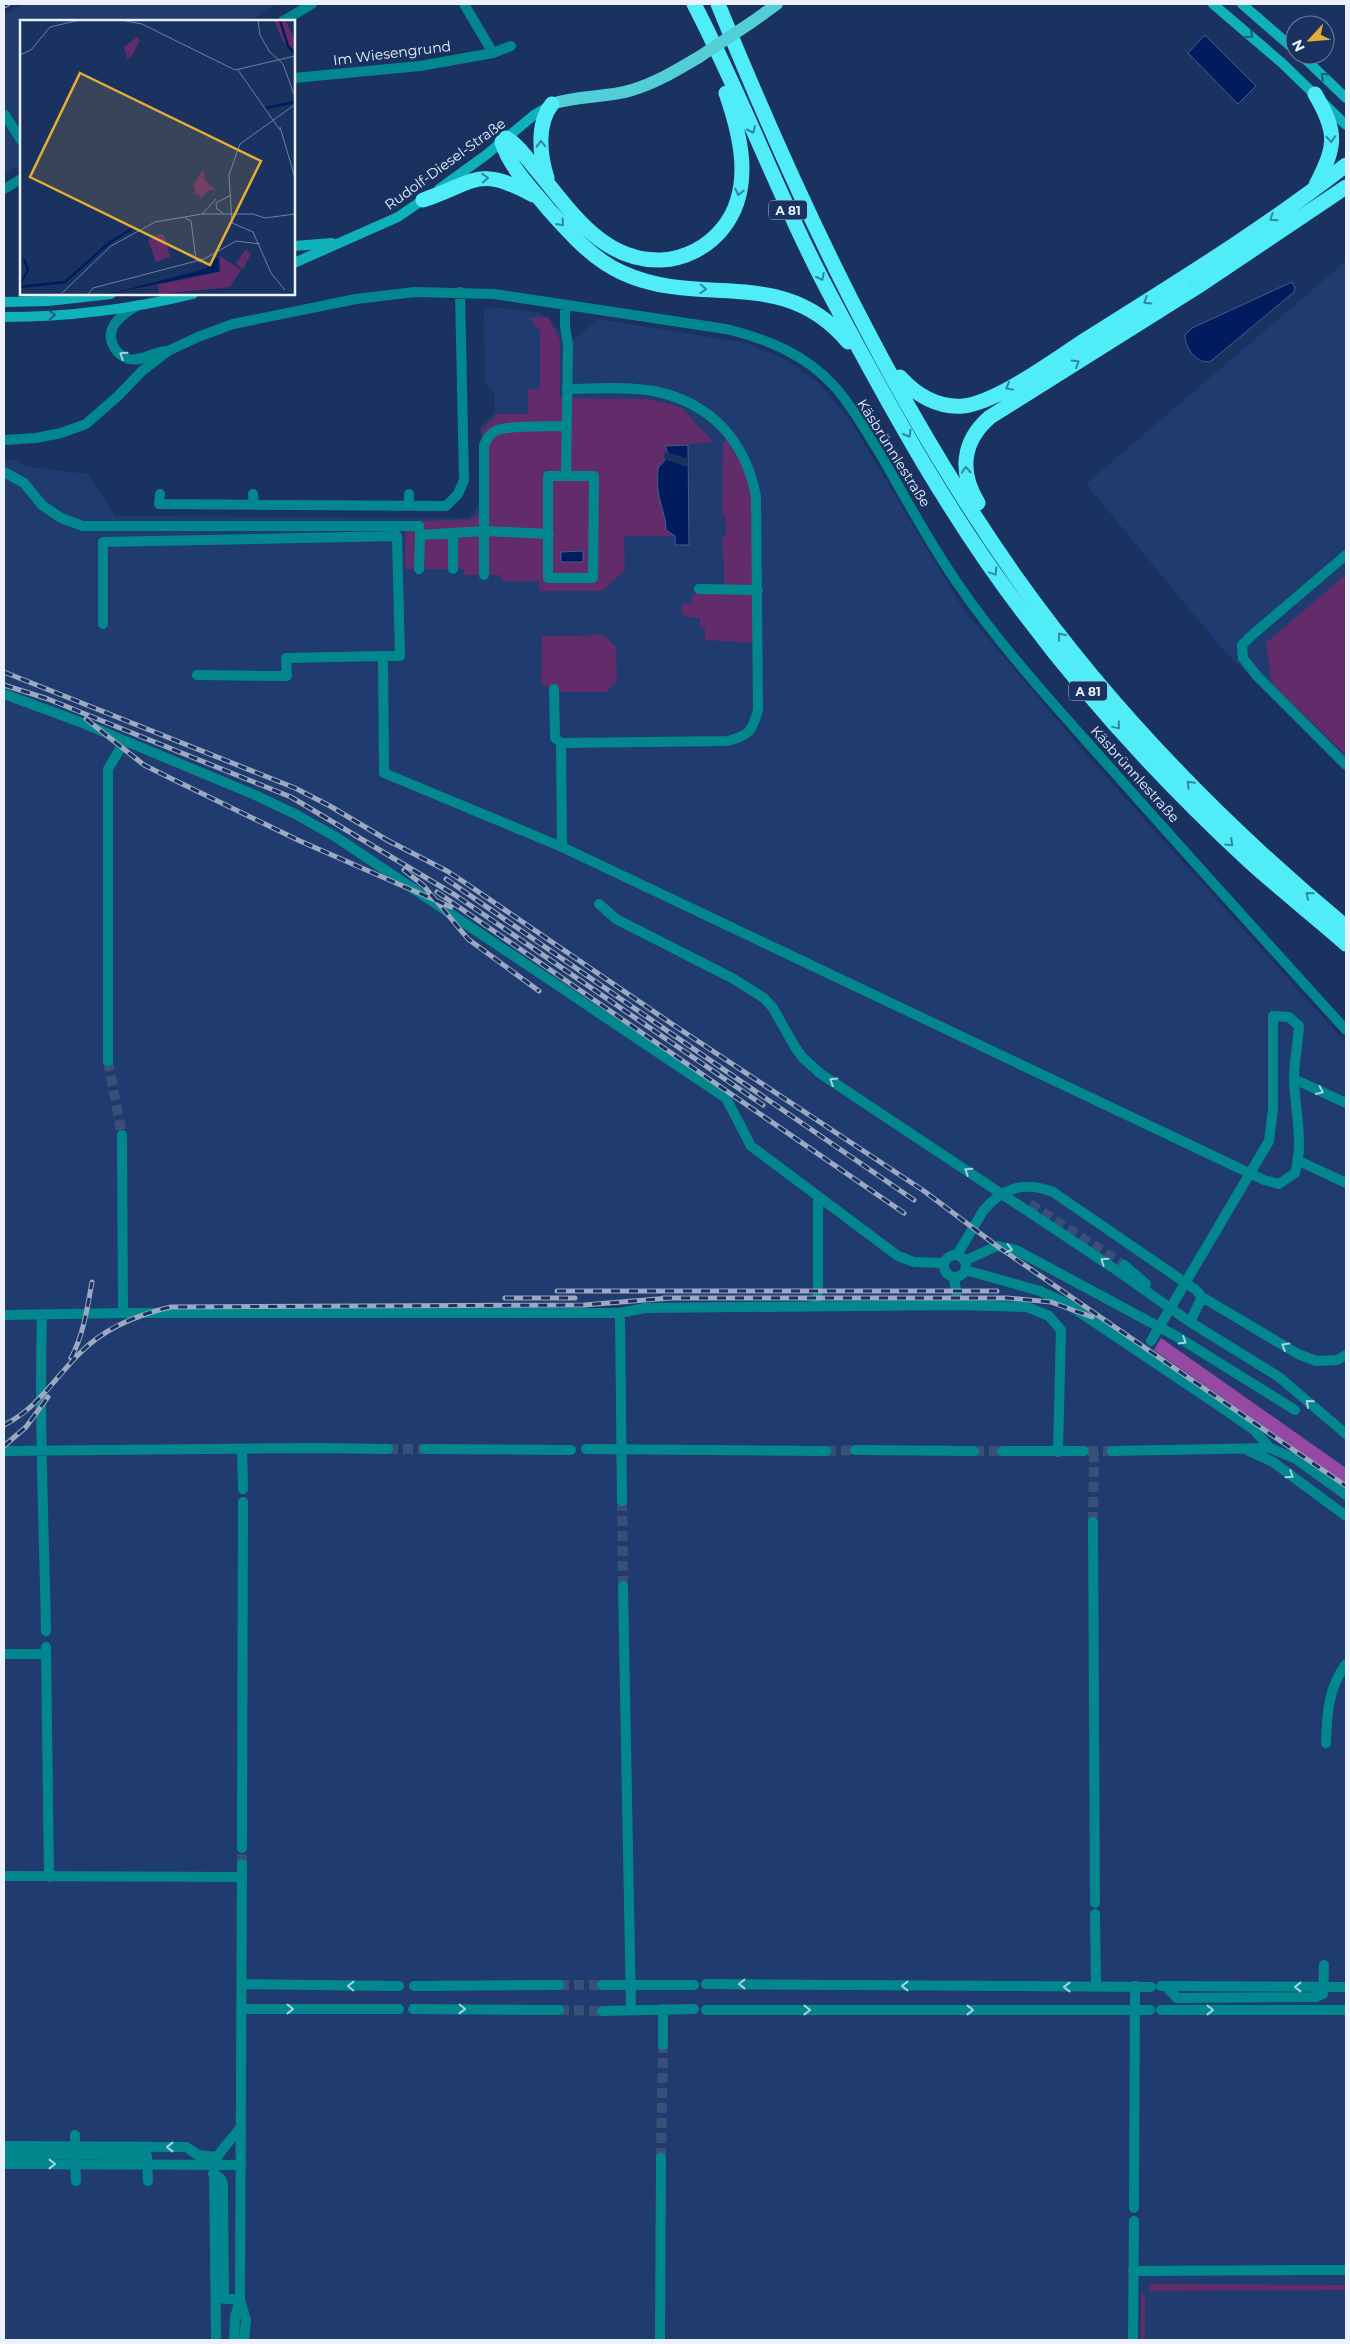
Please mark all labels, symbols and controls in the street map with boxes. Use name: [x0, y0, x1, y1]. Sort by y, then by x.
north arrow: [1285, 15, 1335, 65]
inset map: [20, 20, 295, 295]
one-way arrow: [1245, 29, 1254, 38]
street label: Im Wiesengrund: [332, 37, 452, 69]
text: N: [1288, 37, 1309, 55]
one-way arrow: [1320, 73, 1329, 82]
street label: Rudolf-Diesel-Straße: [381, 114, 509, 214]
one-way arrow: [745, 125, 756, 134]
one-way arrow: [1325, 135, 1336, 143]
one-way arrow: [536, 139, 547, 147]
one-way arrow: [481, 173, 489, 184]
one-way arrow: [734, 188, 745, 197]
road number: A 81: [769, 200, 807, 220]
one-way arrow: [1269, 212, 1279, 221]
one-way arrow: [555, 217, 564, 226]
one-way arrow: [815, 272, 825, 281]
one-way arrow: [699, 283, 707, 294]
one-way arrow: [1143, 294, 1152, 304]
one-way arrow: [49, 310, 57, 321]
one-way arrow: [119, 351, 128, 361]
one-way arrow: [1070, 359, 1079, 369]
one-way arrow: [1006, 380, 1015, 390]
street label: Käsbrünnlestraße: [853, 396, 935, 510]
one-way arrow: [902, 429, 912, 438]
one-way arrow: [961, 466, 972, 474]
one-way arrow: [988, 566, 997, 576]
one-way arrow: [1058, 632, 1067, 642]
road number: A 81: [1069, 681, 1107, 700]
one-way arrow: [1111, 721, 1120, 730]
street label: Käsbrünnlestraße: [1087, 722, 1183, 826]
one-way arrow: [1187, 781, 1196, 790]
one-way arrow: [1225, 837, 1234, 846]
one-way arrow: [1306, 893, 1315, 901]
one-way arrow: [829, 1078, 839, 1087]
one-way arrow: [1315, 1085, 1324, 1095]
one-way arrow: [964, 1168, 973, 1178]
one-way arrow: [1005, 1243, 1014, 1254]
one-way arrow: [1100, 1258, 1109, 1267]
one-way arrow: [1178, 1334, 1187, 1344]
one-way arrow: [1282, 1342, 1291, 1352]
one-way arrow: [1306, 1399, 1315, 1408]
one-way arrow: [1285, 1468, 1294, 1478]
one-way arrow: [738, 1979, 746, 1990]
one-way arrow: [900, 1980, 908, 1991]
one-way arrow: [346, 1981, 354, 1991]
one-way arrow: [1063, 1982, 1070, 1992]
one-way arrow: [1293, 1982, 1301, 1992]
one-way arrow: [286, 2004, 294, 2014]
one-way arrow: [458, 2004, 466, 2014]
one-way arrow: [804, 2005, 812, 2015]
one-way arrow: [966, 2005, 974, 2015]
one-way arrow: [1206, 2005, 1214, 2015]
one-way arrow: [166, 2142, 174, 2152]
one-way arrow: [49, 2159, 57, 2169]

